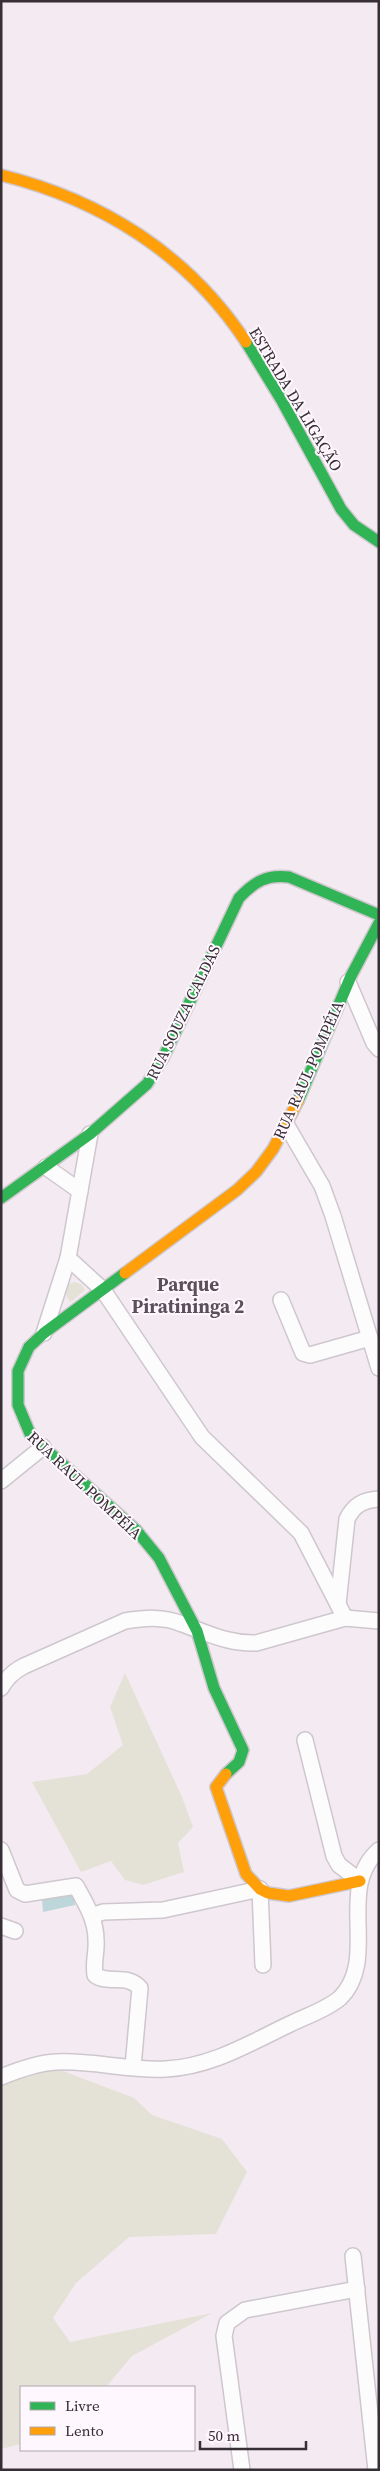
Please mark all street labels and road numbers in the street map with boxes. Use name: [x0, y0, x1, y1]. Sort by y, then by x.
street label: ESTRADA DA LIGAÇÃO: [244, 323, 348, 475]
street label: RUA SOUZA CALDAS: [141, 941, 225, 1083]
street label: RUA RAUL POMPÉIA: [268, 997, 349, 1143]
street label: RUA RAUL POMPÉIA: [23, 1426, 147, 1544]

